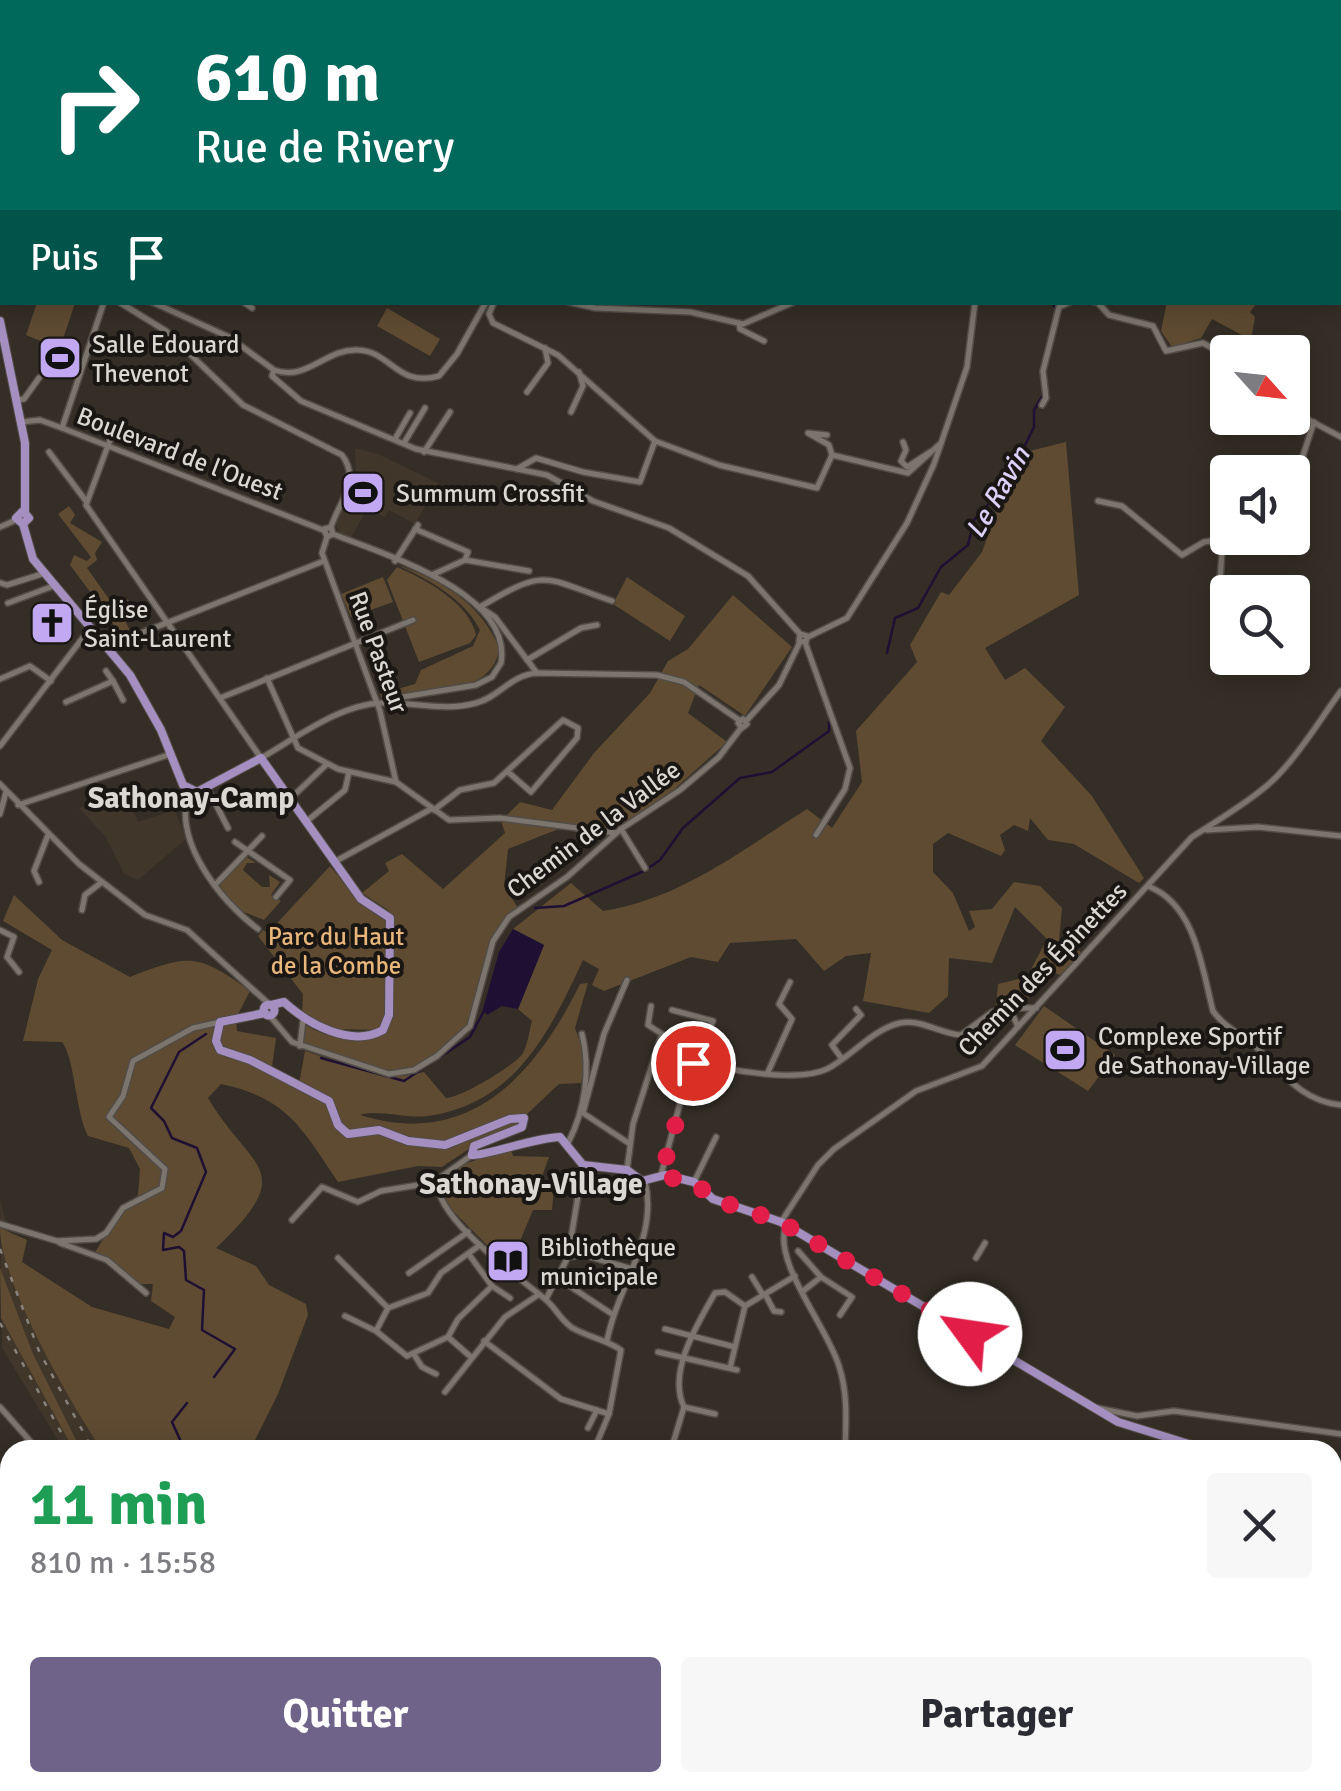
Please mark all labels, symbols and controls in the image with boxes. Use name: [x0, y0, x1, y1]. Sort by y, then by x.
text: 610 m: [195, 34, 380, 120]
icon: right: [30, 40, 160, 170]
text: Rue de Rivery: [195, 120, 454, 175]
icon: arrive: [119, 230, 174, 285]
text: Puis: [30, 234, 99, 281]
place label: Salle Edouard Thevenot: [92, 329, 239, 389]
sports icon: Salle Edouard Thevenot: [37, 335, 83, 381]
north arrow: [1210, 335, 1310, 435]
map controls: [1210, 335, 1310, 675]
street label: Boulevard de l'Ouest: [72, 400, 287, 507]
water label: Le Ravin: [958, 440, 1038, 544]
button: sound: [1210, 455, 1310, 555]
sports icon: Summum Crossfit: [340, 470, 386, 516]
place label: Summum Crossfit: [396, 478, 585, 509]
button: search: [1210, 575, 1310, 675]
street label: Rue Pasteur: [342, 587, 415, 718]
place label: Église Saint-Laurent: [84, 594, 232, 654]
church icon: Église Saint-Laurent: [29, 600, 75, 646]
street label: Chemin de la Vallée: [500, 754, 686, 905]
district label: Sathonay-Camp: [88, 780, 294, 817]
street label: Chemin des Épinettes: [951, 876, 1134, 1063]
park label: Parc du Haut de la Combe: [268, 921, 405, 981]
pin: [651, 1021, 736, 1106]
place label: Complexe Sportif de Sathonay-Village: [1098, 1021, 1310, 1081]
sports icon: Complexe Sportif de Sathonay-Village: [1042, 1027, 1088, 1073]
icon: arrive: [666, 1036, 721, 1091]
district label: Sathonay-Village: [419, 1166, 643, 1203]
place label: Bibliothèque municipale: [540, 1232, 676, 1292]
library icon: Bibliothèque municipale: [485, 1238, 531, 1284]
position arrow: [918, 1282, 1022, 1386]
text: 11 min: [30, 1468, 207, 1542]
button: close: [1207, 1473, 1312, 1578]
text: 810 m · 15:58: [30, 1543, 216, 1582]
button: Quitter: [30, 1657, 661, 1772]
button: Partager: [681, 1657, 1312, 1772]

